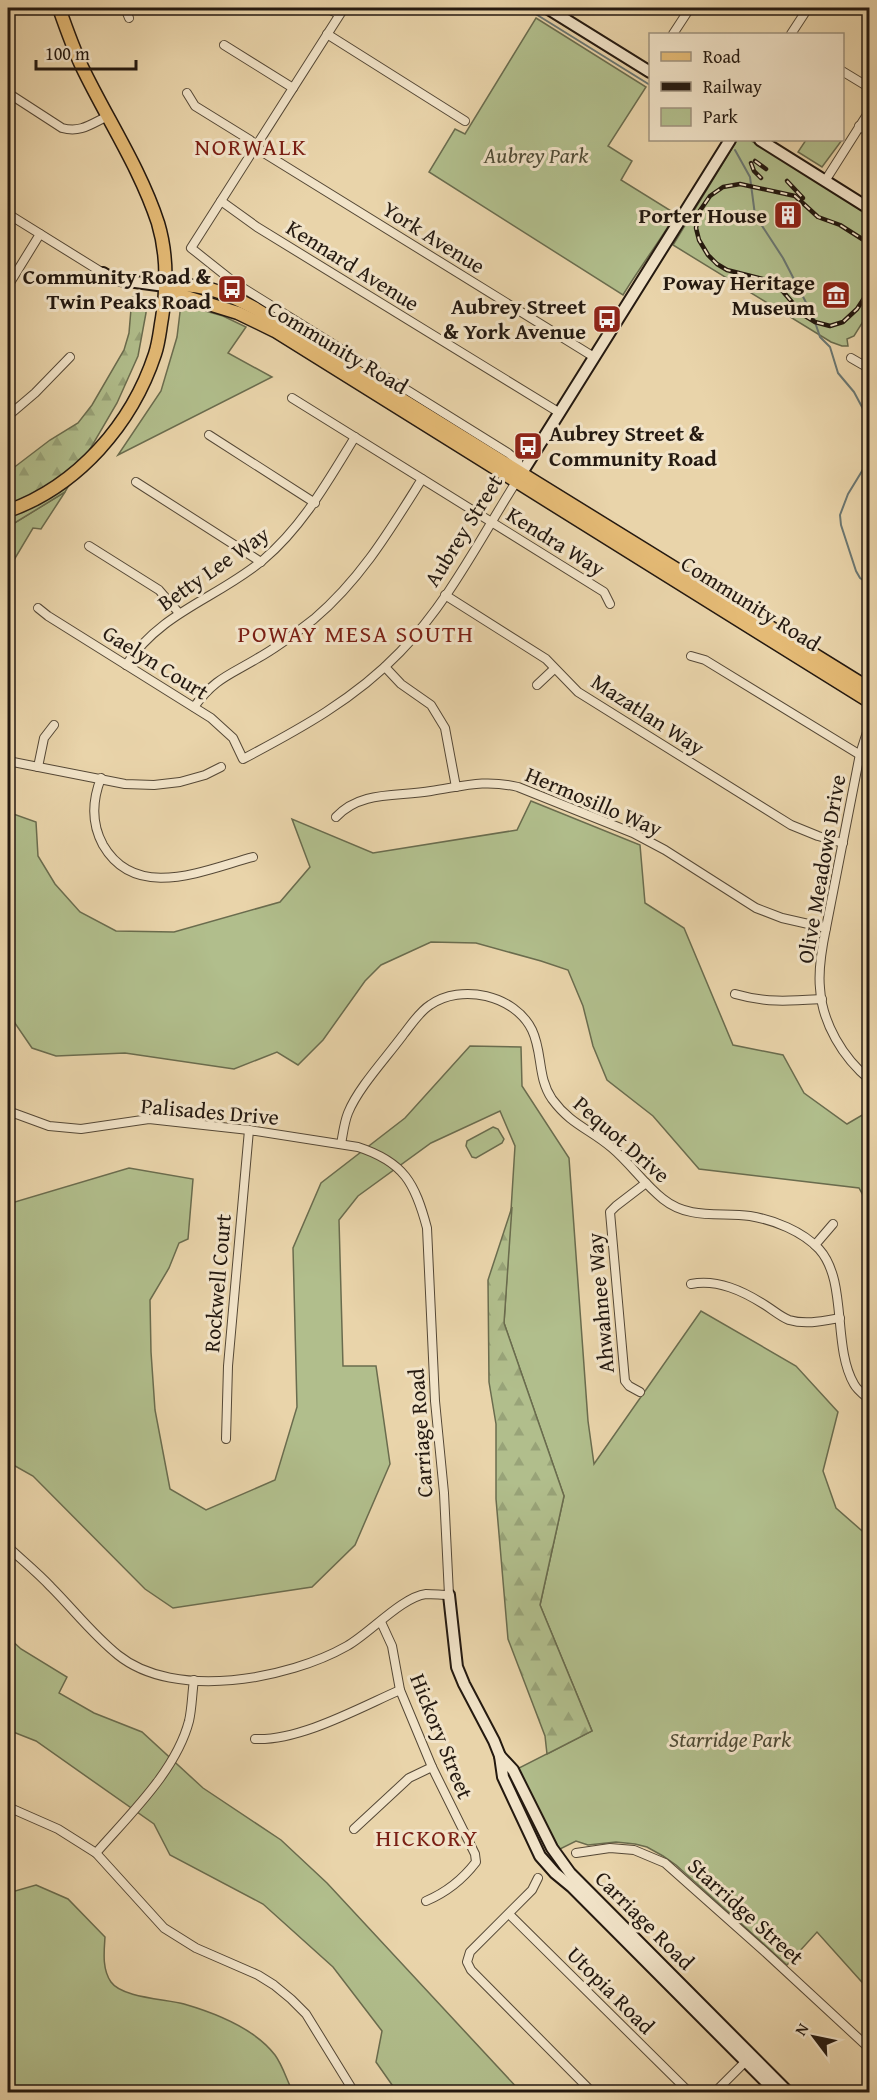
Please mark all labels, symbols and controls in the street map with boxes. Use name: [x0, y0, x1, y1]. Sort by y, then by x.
scale bar: [36, 33, 136, 71]
legend: [649, 33, 844, 141]
text: 100 m: [45, 40, 90, 67]
text: Road: [703, 43, 741, 70]
text: Railway: [703, 73, 762, 100]
text: Park: [703, 103, 739, 130]
district label: NORWALK: [195, 129, 307, 164]
park label: Aubrey Park: [483, 139, 589, 171]
street label: York Avenue: [376, 193, 492, 281]
place label: Porter House: [638, 199, 767, 231]
building icon: Porter House: [772, 199, 804, 231]
street label: Kennard Avenue: [280, 211, 426, 319]
place label: Community Road & Twin Peaks Road: [23, 260, 212, 317]
place label: Poway Heritage Museum: [663, 266, 815, 323]
bus stop icon: Community Road & Twin Peaks Road: [216, 273, 248, 305]
museum icon: Poway Heritage Museum: [820, 279, 852, 311]
place label: Aubrey Street & York Avenue: [443, 290, 587, 347]
street label: Community Road: [262, 292, 415, 402]
bus stop icon: Aubrey Street & York Avenue: [591, 303, 623, 335]
place label: Aubrey Street & Community Road: [549, 417, 717, 474]
bus stop icon: Aubrey Street & Community Road: [512, 430, 544, 462]
street label: Aubrey Street: [416, 467, 510, 592]
street label: Kendra Way: [501, 498, 611, 584]
street label: Betty Lee Way: [151, 518, 275, 618]
street label: Community Road: [675, 547, 827, 659]
district label: POWAY MESA SOUTH: [237, 616, 475, 651]
street label: Gaelyn Court: [97, 617, 216, 707]
street label: Mazatlan Way: [585, 665, 711, 763]
street label: Hermosillo Way: [521, 758, 667, 844]
street label: Olive Meadows Drive: [789, 772, 853, 966]
street label: Pequot Drive: [567, 1088, 677, 1190]
street label: Palisades Drive: [140, 1089, 280, 1133]
street label: Rockwell Court: [195, 1212, 239, 1354]
street label: Ahwahnee Way: [578, 1231, 622, 1375]
street label: Carriage Road: [400, 1367, 440, 1499]
street label: Hickory Street: [402, 1668, 482, 1804]
park label: Starridge Park: [669, 1723, 792, 1755]
district label: HICKORY: [375, 1820, 479, 1855]
street label: Starridge Street: [681, 1850, 811, 1972]
street label: Carriage Road: [588, 1863, 702, 1977]
street label: Utopia Road: [560, 1939, 662, 2041]
north arrow: [784, 2007, 844, 2067]
text: N: [788, 2018, 814, 2040]

